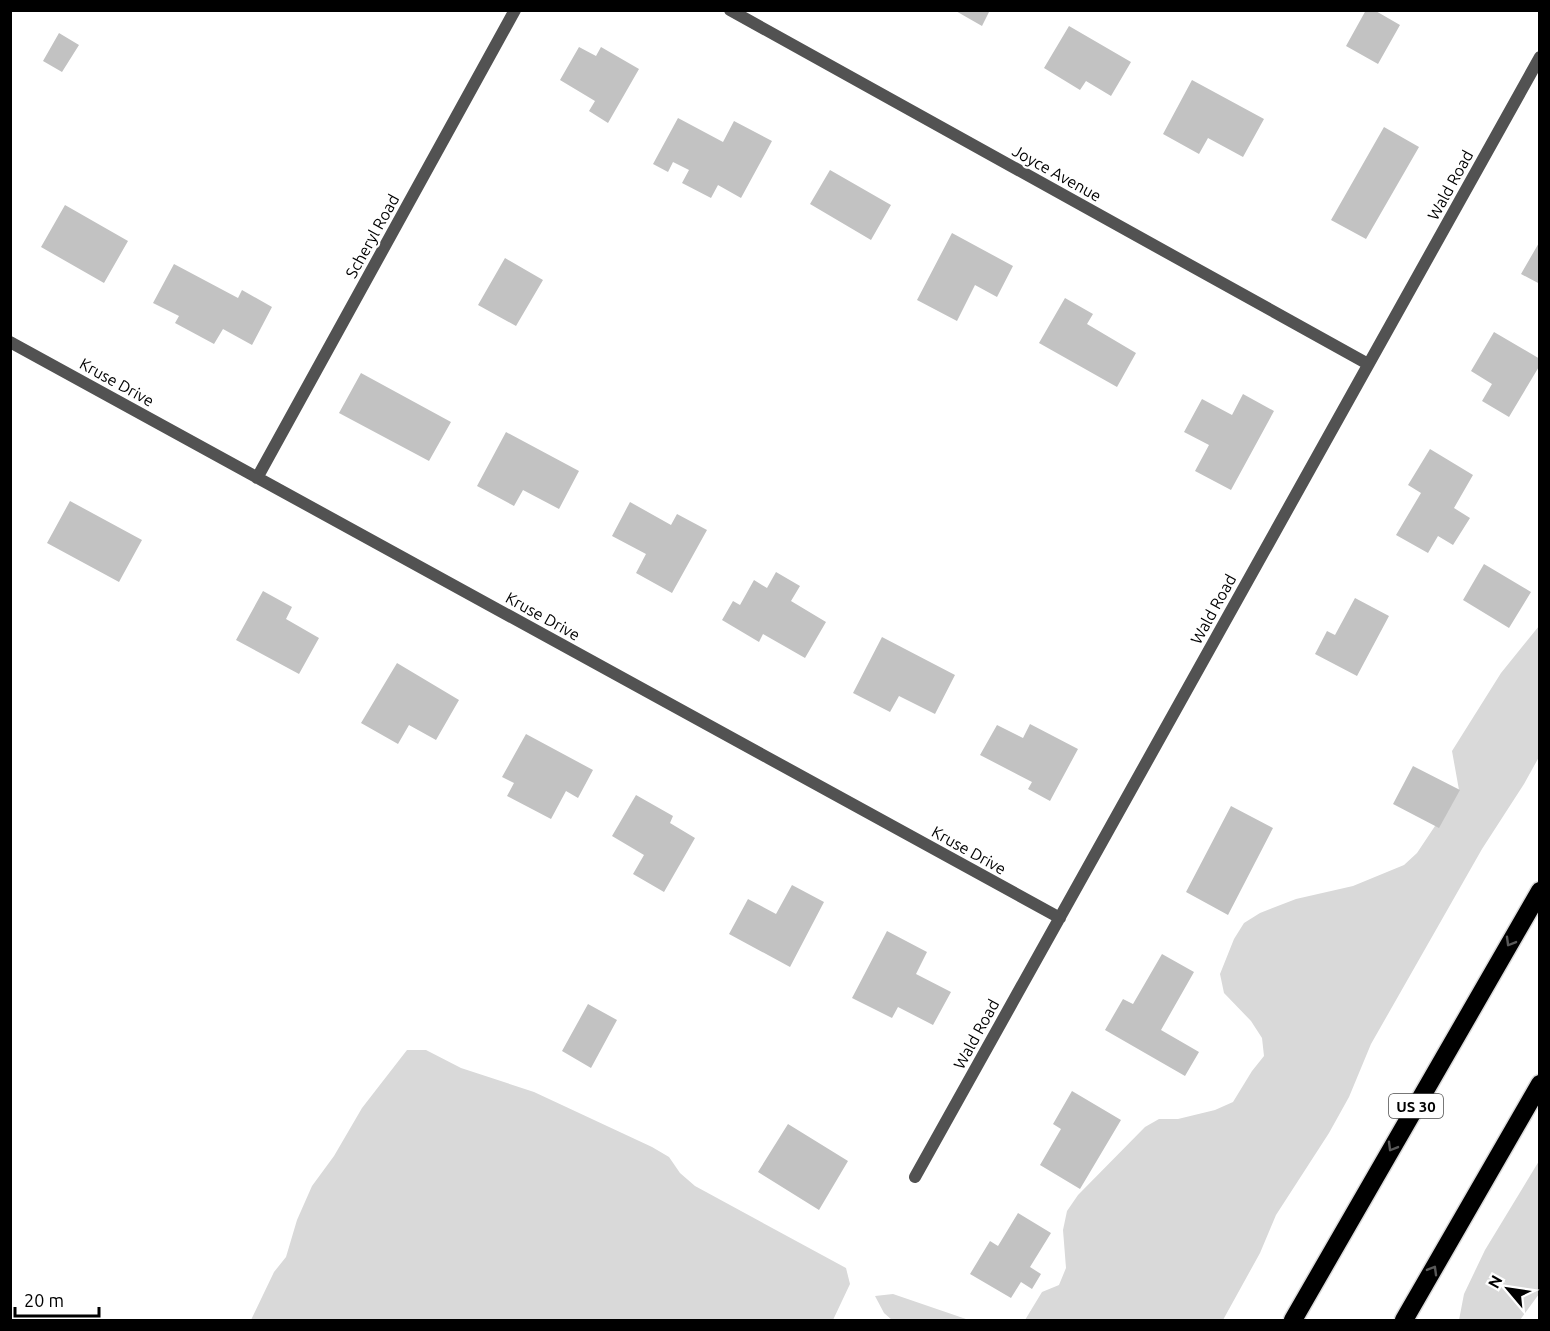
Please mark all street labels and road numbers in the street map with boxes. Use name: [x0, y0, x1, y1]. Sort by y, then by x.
street label: Joyce Avenue: [1009, 141, 1105, 205]
street label: Wald Road: [1424, 147, 1476, 223]
street label: Scheryl Road: [342, 191, 402, 281]
street label: Kruse Drive: [77, 354, 157, 410]
street label: Wald Road: [1187, 571, 1239, 647]
street label: Kruse Drive: [503, 588, 583, 644]
street label: Kruse Drive: [929, 822, 1009, 878]
street label: Wald Road: [950, 996, 1002, 1072]
road number: US 30: [1389, 1094, 1443, 1118]

